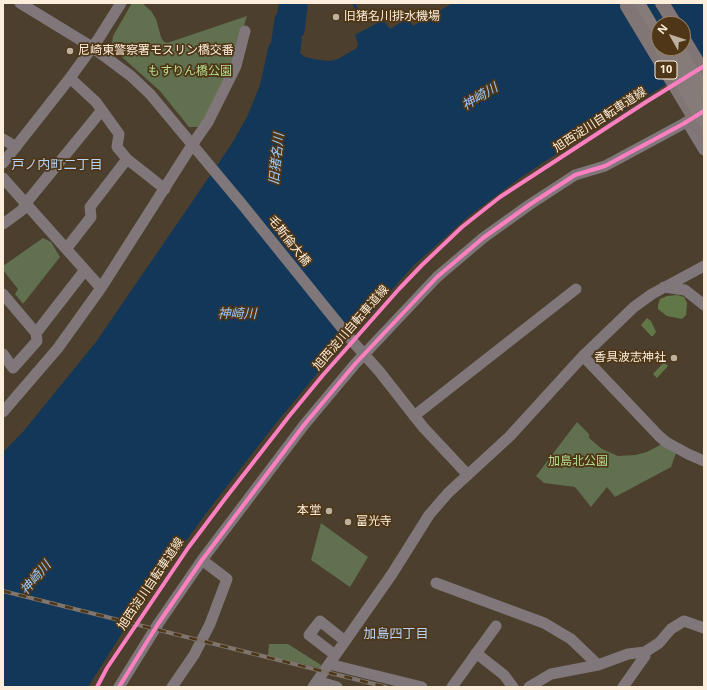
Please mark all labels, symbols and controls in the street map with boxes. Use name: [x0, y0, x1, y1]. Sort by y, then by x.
place label: 旧猪名川排水機場: [344, 10, 440, 24]
marker: 旧猪名川排水機場: [331, 12, 341, 22]
north arrow: [651, 16, 691, 56]
text: N: [653, 21, 671, 37]
place label: 尼崎東警察署モスリン橋交番: [78, 44, 234, 58]
marker: 尼崎東警察署モスリン橋交番: [65, 46, 75, 56]
road number: 10: [655, 61, 677, 79]
park label: もすりん橋公園: [148, 65, 232, 79]
water label: 神崎川: [459, 80, 501, 114]
street label: 旭西淀川自転車道線: [551, 85, 649, 155]
water label: 旧猪名川: [267, 132, 287, 186]
district label: 戸ノ内町二丁目: [12, 157, 102, 173]
street label: 毛斯倫大橋: [265, 213, 313, 269]
street label: 旭西淀川自転車道線: [310, 283, 392, 373]
water label: 神崎川: [218, 306, 256, 322]
place label: 香具波志神社: [594, 351, 666, 365]
marker: 香具波志神社: [669, 353, 679, 363]
park label: 加島北公園: [548, 455, 608, 469]
place label: 本堂: [297, 504, 321, 518]
marker: 本堂: [324, 506, 334, 516]
place label: 富光寺: [356, 515, 392, 529]
marker: 富光寺: [343, 517, 353, 527]
street label: 旭西淀川自転車道線: [115, 535, 187, 633]
water label: 神崎川: [17, 558, 55, 598]
district label: 加島四丁目: [364, 626, 428, 642]

